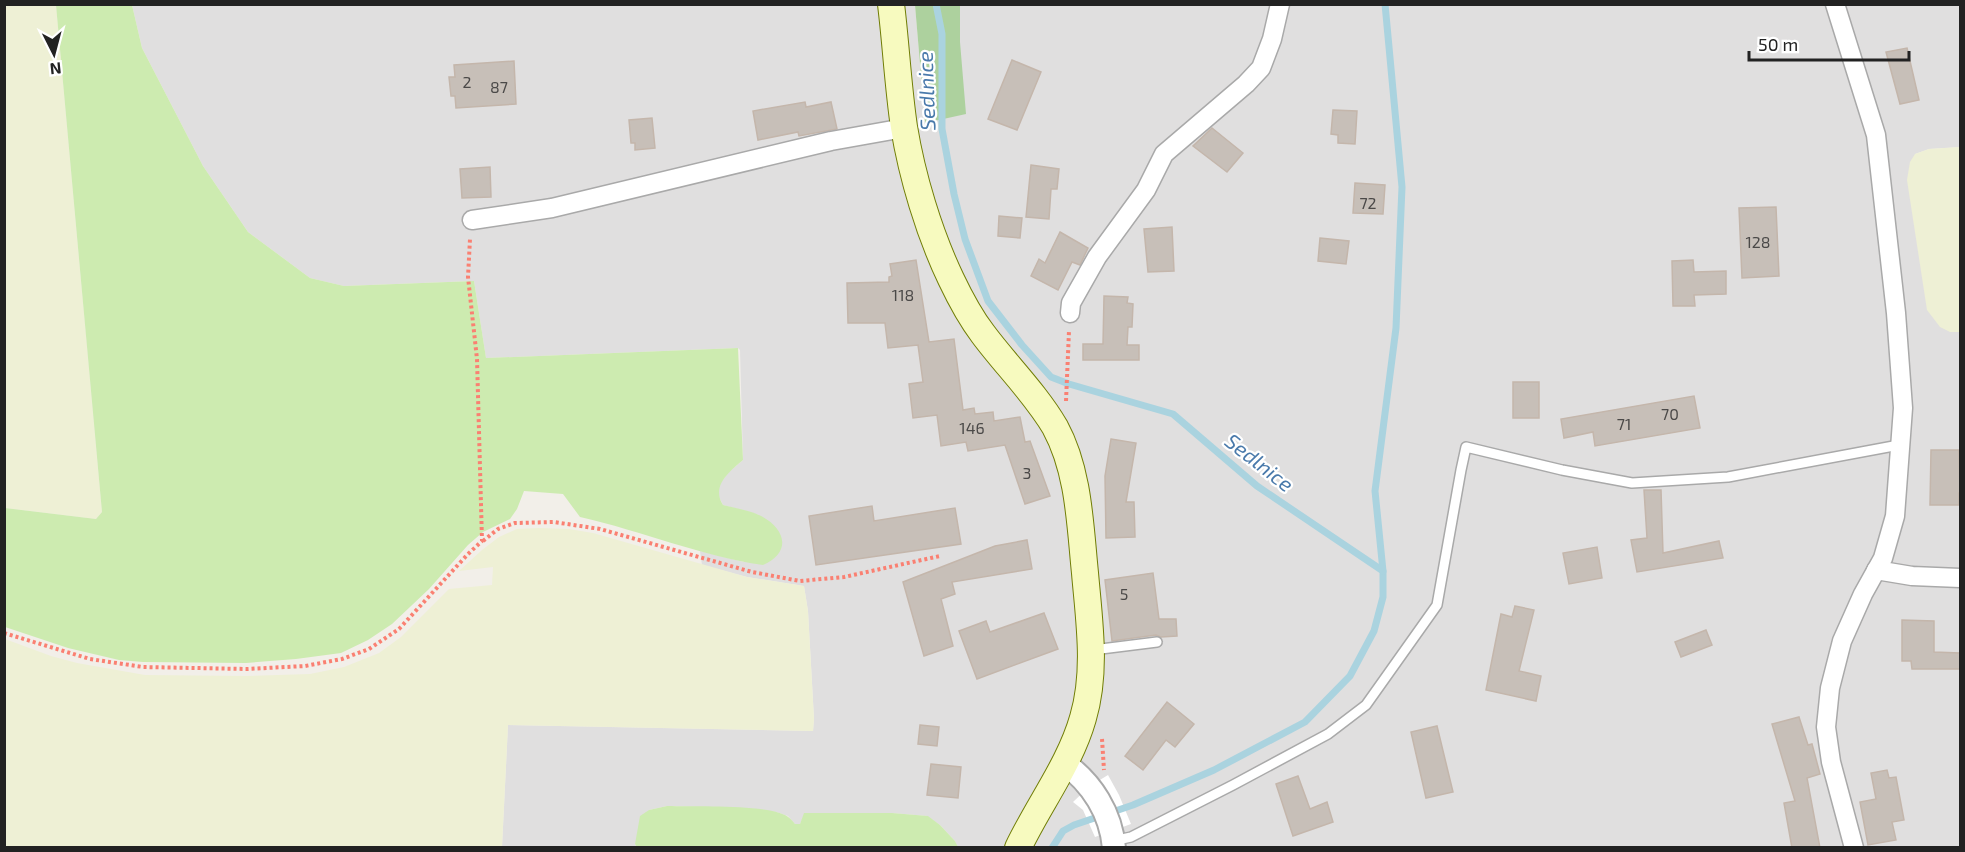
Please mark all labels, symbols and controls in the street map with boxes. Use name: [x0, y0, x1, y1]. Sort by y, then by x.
north arrow: [24, 24, 84, 84]
scale bar: [1749, 24, 1910, 62]
text: 50 m: [1758, 33, 1798, 55]
water label: Sedlnice: [912, 51, 939, 131]
text: N: [49, 59, 62, 79]
house number: 2: [463, 72, 472, 91]
house number: 87: [490, 77, 508, 96]
house number: 72: [1359, 193, 1377, 212]
house number: 128: [1745, 232, 1771, 251]
house number: 118: [892, 285, 914, 304]
house number: 70: [1661, 404, 1679, 423]
house number: 71: [1617, 414, 1631, 433]
house number: 146: [959, 418, 985, 437]
water label: Sedlnice: [1221, 427, 1299, 496]
house number: 3: [1023, 463, 1031, 482]
house number: 5: [1120, 584, 1128, 603]

